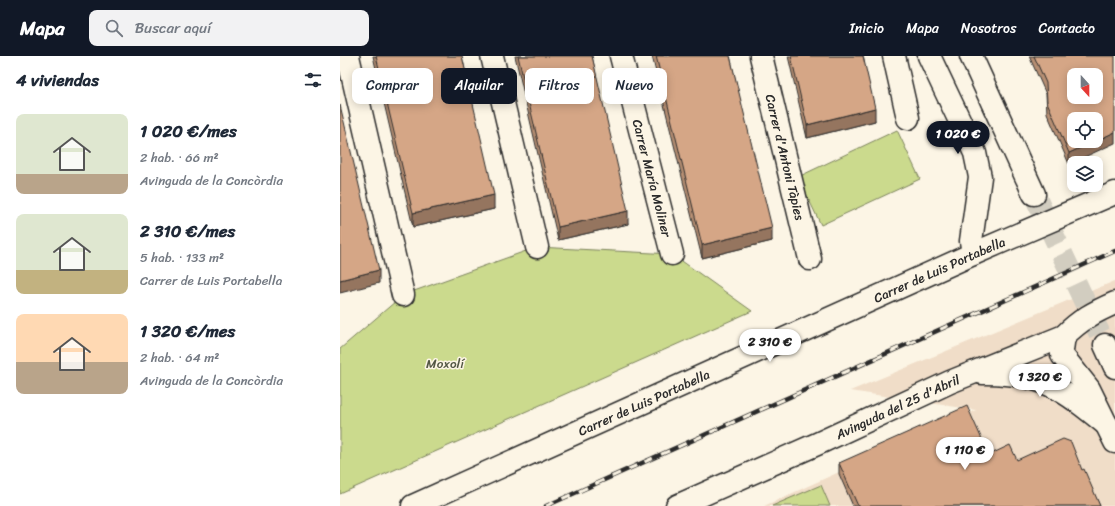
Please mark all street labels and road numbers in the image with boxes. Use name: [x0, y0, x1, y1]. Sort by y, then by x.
street label: Carrer d'Antoni Tàpies: [759, 92, 811, 223]
street label: Carrer María Moliner: [626, 117, 678, 240]
street label: Carrer de Luis Portabella: [870, 230, 1010, 309]
street label: Carrer de Luis Portabella: [574, 363, 714, 442]
street label: Avinguda del 25 d'Abril: [831, 368, 964, 446]

